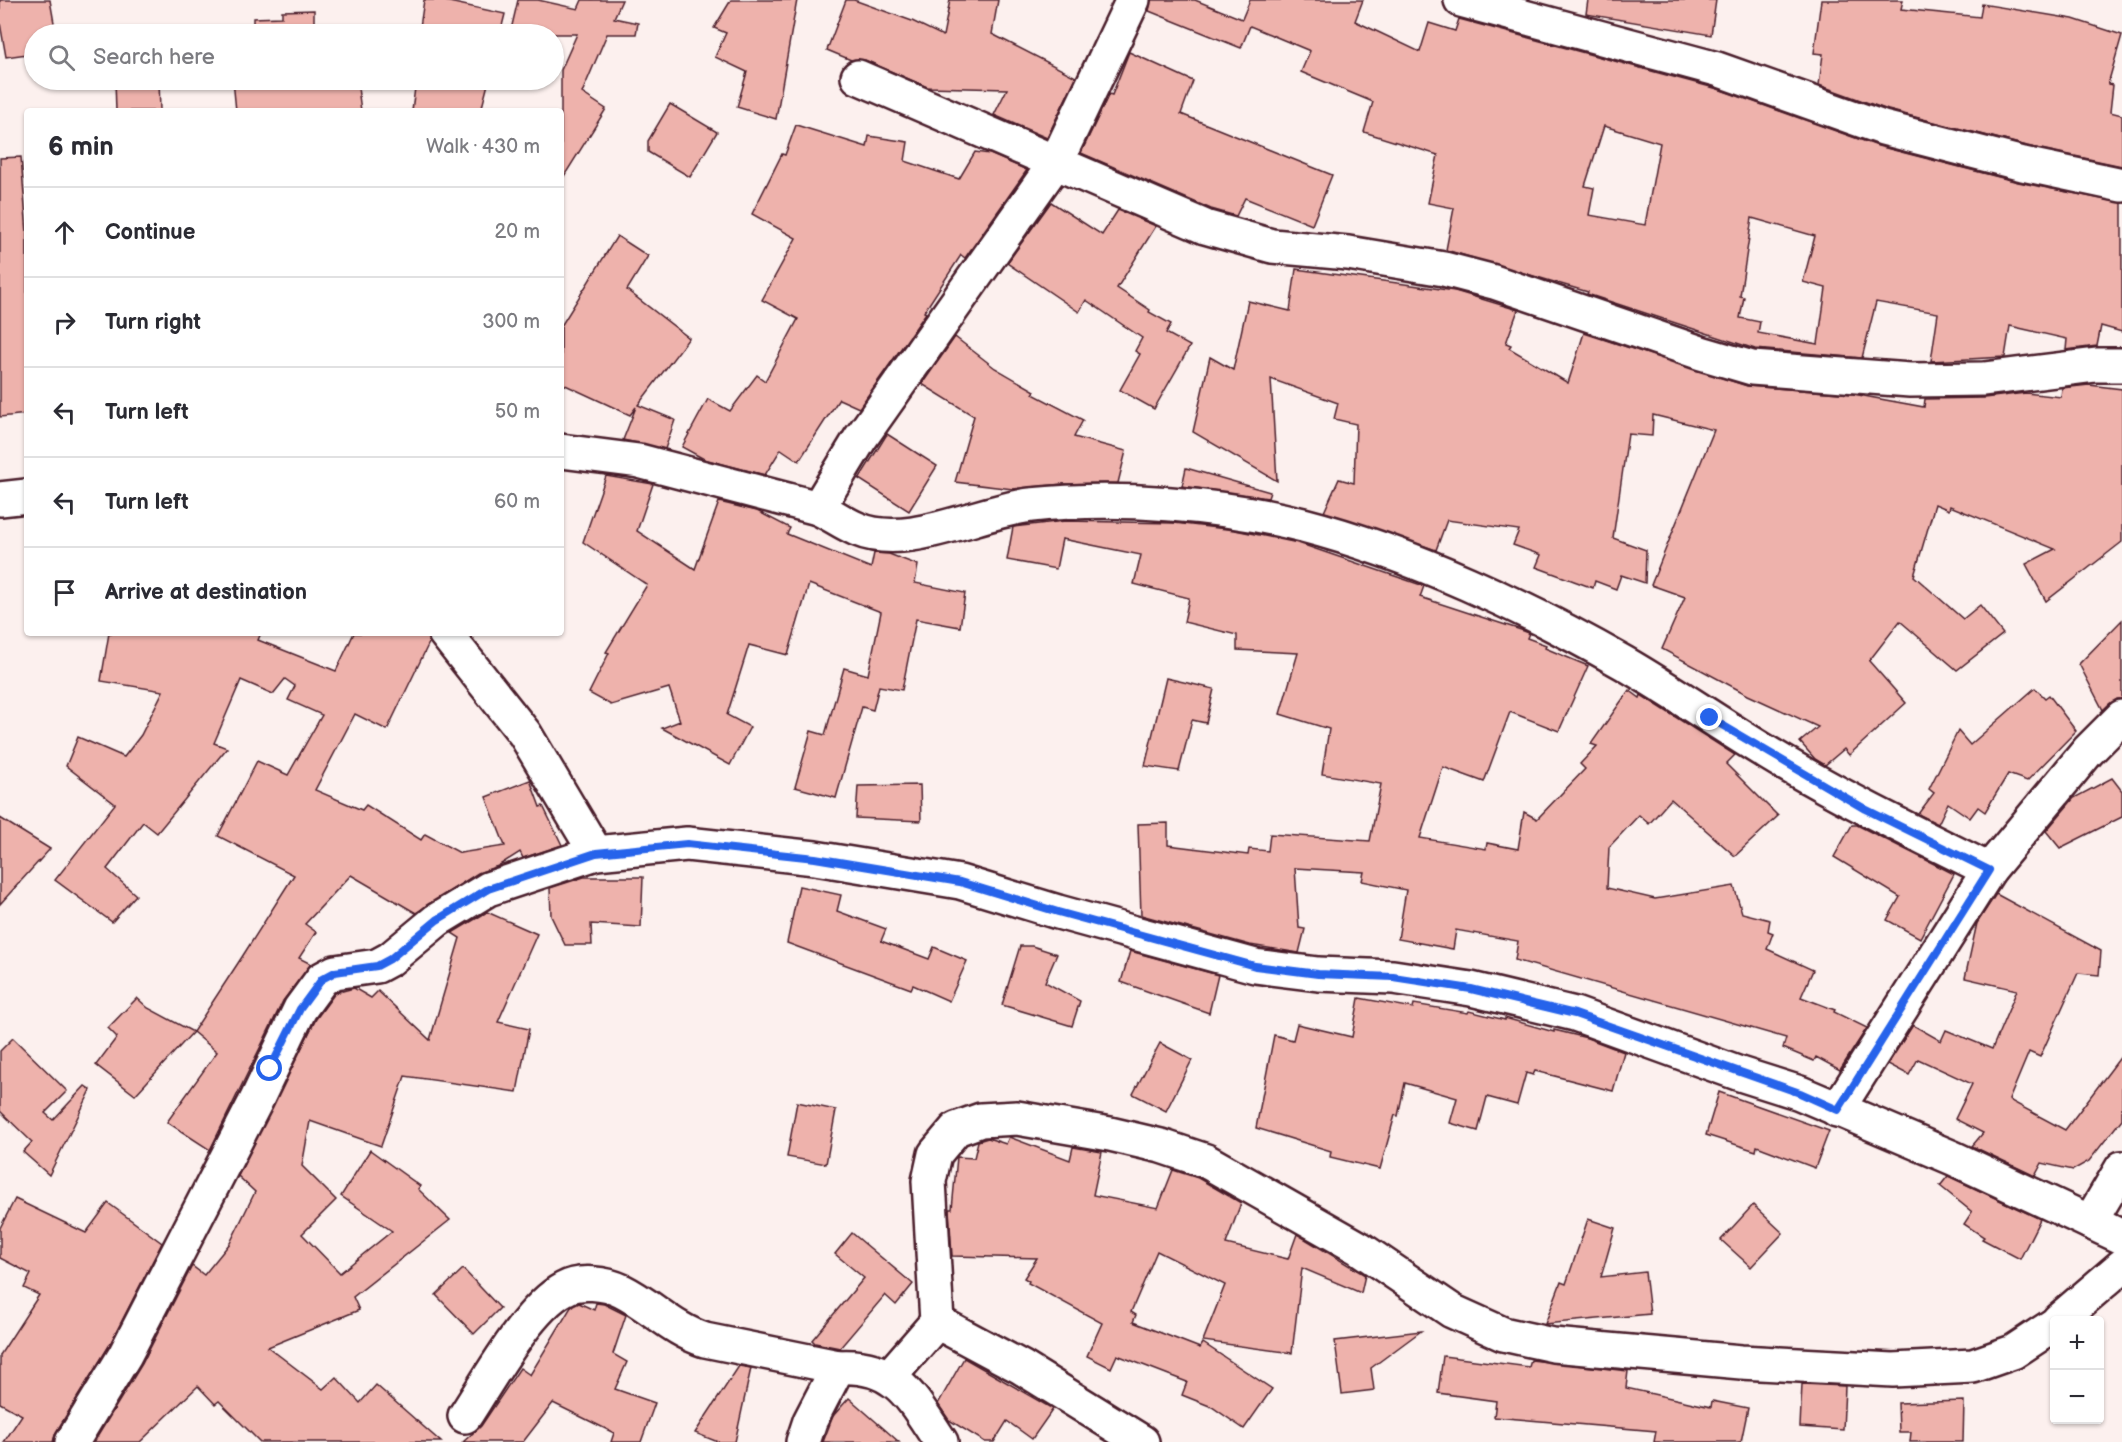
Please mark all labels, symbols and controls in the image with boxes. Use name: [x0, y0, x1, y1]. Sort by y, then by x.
search box: [24, 24, 564, 90]
icon: search: [45, 41, 78, 74]
text: Search here: [93, 44, 215, 71]
text: 6 min: [48, 132, 114, 163]
text: Walk · 430 m: [426, 135, 540, 159]
icon: ahead: [48, 216, 81, 249]
text: Continue: [105, 219, 195, 246]
text: 20 m: [495, 220, 540, 244]
icon: right: [48, 306, 81, 339]
text: Turn right: [105, 309, 201, 336]
text: 300 m: [482, 310, 540, 334]
icon: left: [48, 396, 81, 429]
text: Turn left: [105, 399, 189, 426]
text: 50 m: [495, 400, 540, 424]
icon: left: [48, 486, 81, 519]
text: Turn left: [105, 489, 189, 516]
text: 60 m: [494, 490, 540, 514]
icon: arrive: [48, 576, 81, 609]
text: Arrive at destination: [105, 579, 307, 606]
route end: [1696, 704, 1722, 730]
route start: [256, 1055, 282, 1081]
map controls: [2050, 1316, 2104, 1424]
button: +: [2050, 1316, 2104, 1370]
button: −: [2050, 1370, 2104, 1424]

